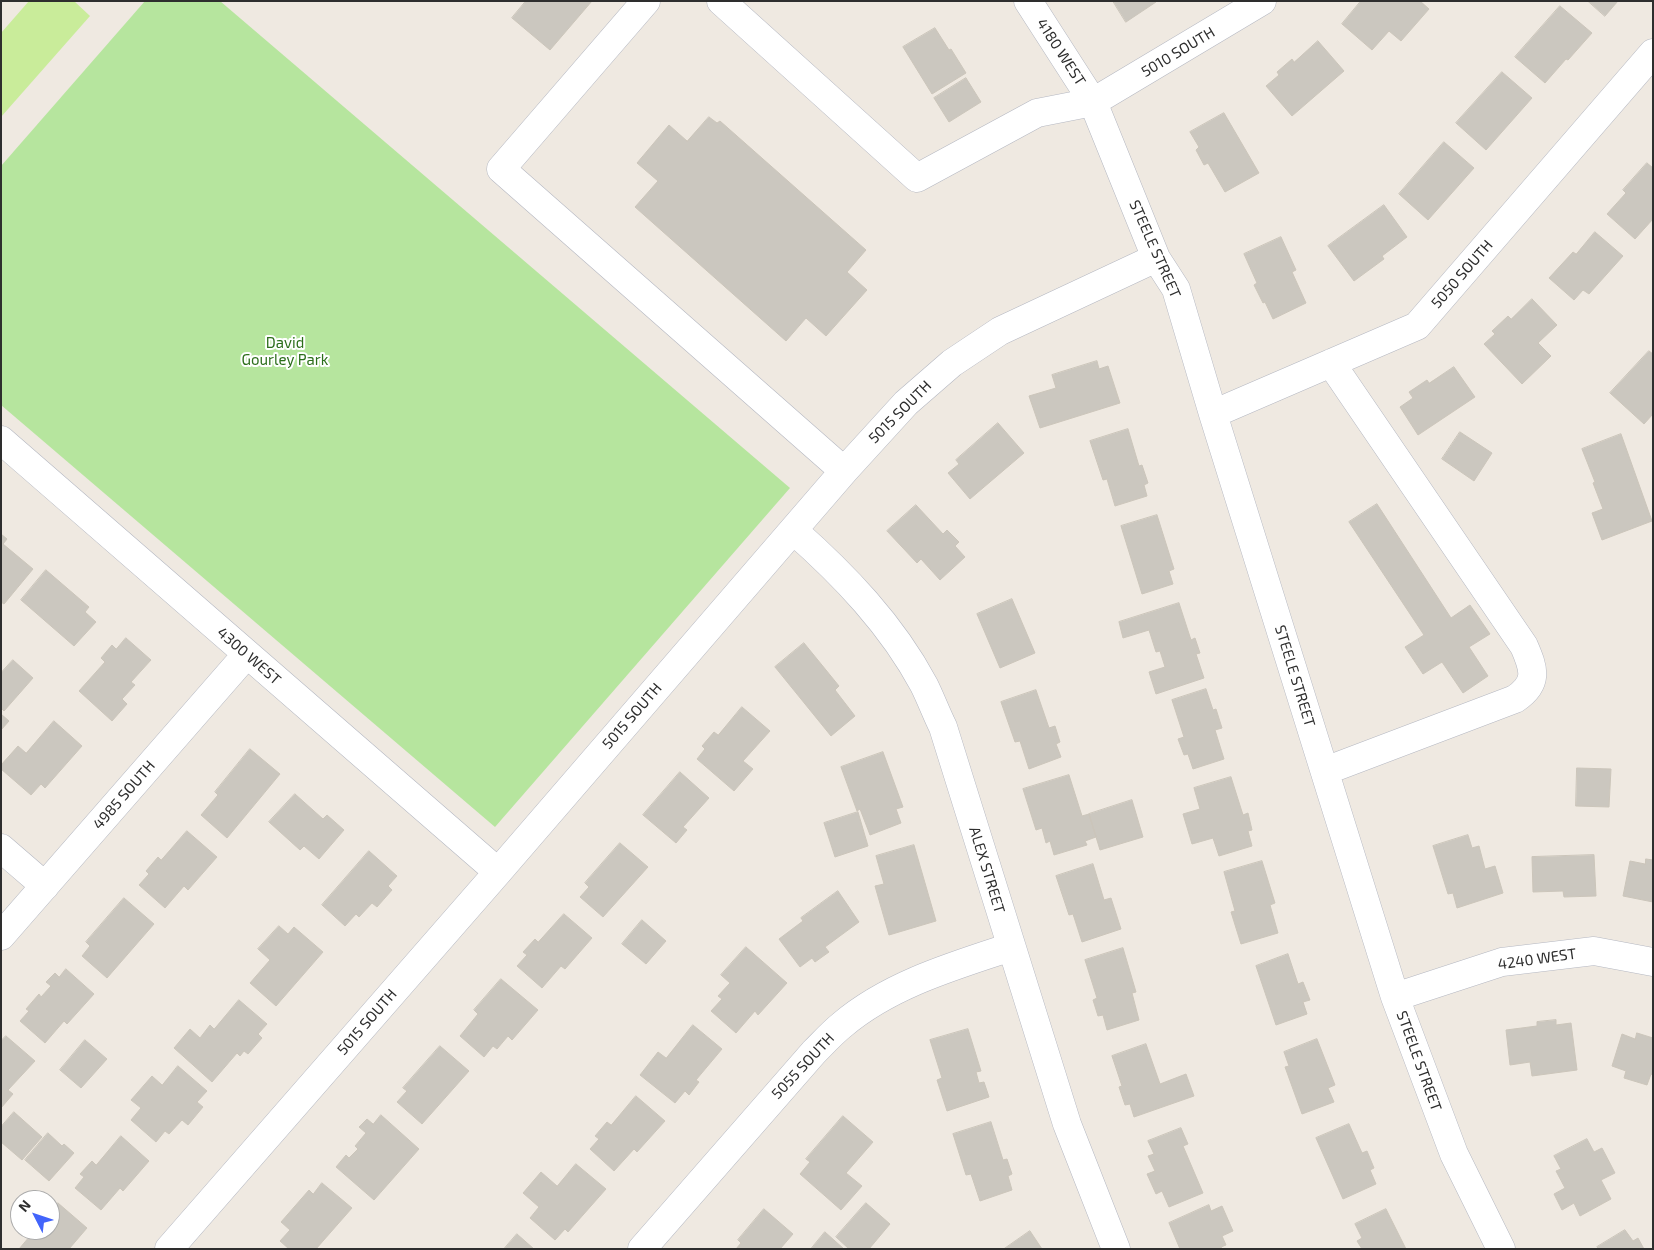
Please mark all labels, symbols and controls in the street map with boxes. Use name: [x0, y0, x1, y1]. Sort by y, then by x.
street label: 4180 WEST: [1033, 15, 1089, 89]
street label: 5010 SOUTH: [1138, 23, 1218, 81]
street label: STEELE STREET: [1125, 197, 1185, 301]
street label: 5050 SOUTH: [1427, 236, 1497, 312]
park label: David Gourley Park: [242, 334, 328, 369]
street label: 5015 SOUTH: [865, 377, 935, 447]
street label: 4300 WEST: [213, 623, 285, 689]
street label: STEELE STREET: [1271, 623, 1319, 729]
street label: 5015 SOUTH: [598, 679, 666, 753]
street label: 4985 SOUTH: [89, 757, 159, 833]
street label: ALEX STREET: [965, 824, 1009, 916]
street label: 4240 WEST: [1497, 945, 1577, 973]
street label: 5015 SOUTH: [333, 985, 401, 1059]
street label: STEELE STREET: [1393, 1008, 1445, 1114]
street label: 5055 SOUTH: [768, 1029, 838, 1103]
north arrow: [10, 1190, 60, 1240]
text: N: [14, 1196, 34, 1215]

